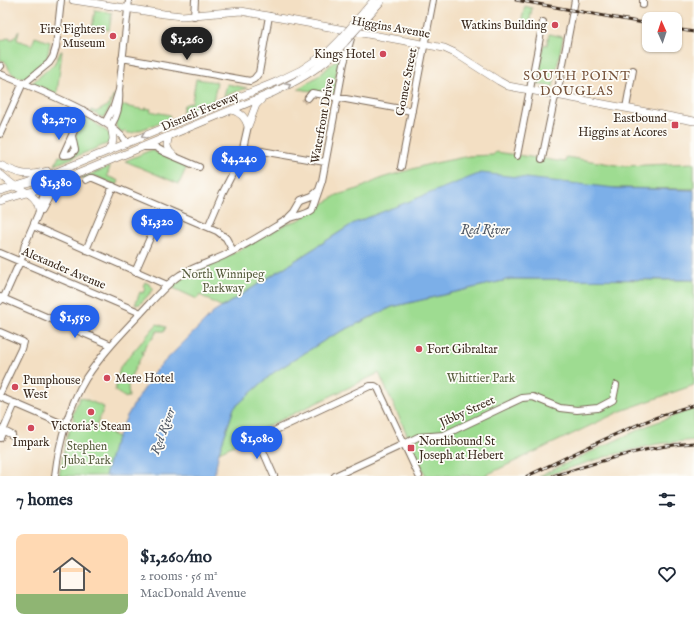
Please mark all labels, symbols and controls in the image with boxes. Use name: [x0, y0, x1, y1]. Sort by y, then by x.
north arrow: [642, 12, 682, 52]
map controls: [642, 12, 682, 52]
street label: Higgins Avenue: [350, 13, 432, 42]
place label: Watkins Building: [461, 18, 547, 33]
marker: Watkins Building: [550, 20, 560, 30]
place label: Fire Fighters Museum: [40, 22, 105, 51]
pin: $1,260: [154, 27, 220, 61]
marker: Fire Fighters Museum: [108, 31, 118, 41]
text: $1,260: [170, 31, 204, 48]
place label: Kings Hotel: [314, 47, 376, 62]
street label: Gomez Street: [393, 47, 420, 117]
marker: Kings Hotel: [378, 49, 388, 59]
district label: SOUTH POINT DOUGLAS: [523, 68, 631, 100]
street label: Waterfront Drive: [308, 77, 337, 165]
one-way arrow: [284, 83, 291, 91]
street label: Disraeli Freeway: [159, 88, 241, 135]
pin: $2,270: [26, 107, 92, 141]
text: $2,270: [41, 111, 77, 128]
place label: Eastbound Higgins at Acores: [578, 111, 668, 140]
marker: Eastbound Higgins at Acores: [670, 120, 680, 130]
one-way arrow: [141, 131, 149, 139]
pin: $4,240: [206, 146, 272, 180]
text: $4,240: [221, 150, 257, 167]
pin: $1,380: [23, 170, 89, 204]
text: $1,380: [40, 174, 72, 191]
pin: $1,320: [124, 209, 190, 243]
text: $1,320: [141, 213, 173, 230]
water label: Red River: [461, 222, 510, 239]
street label: Alexander Avenue: [19, 244, 109, 293]
park label: North Winnipeg Parkway: [181, 267, 265, 296]
pin: $1,550: [42, 305, 108, 339]
text: $1,550: [59, 309, 91, 326]
place label: Fort Gibraltar: [427, 342, 498, 357]
marker: Fort Gibraltar: [414, 344, 424, 354]
place label: Mere Hotel: [115, 371, 174, 386]
park label: Whittier Park: [447, 371, 516, 386]
place label: Pumphouse West: [23, 373, 81, 402]
marker: Mere Hotel: [102, 373, 112, 383]
marker: Pumphouse West: [10, 382, 20, 392]
street label: Jibby Street: [435, 393, 498, 432]
water label: Red River: [147, 405, 180, 457]
marker: Victoria's Steam: [86, 407, 96, 417]
place label: Victoria's Steam: [50, 419, 131, 434]
marker: Impark: [26, 423, 36, 433]
pin: $1,080: [224, 426, 290, 460]
text: $1,080: [240, 430, 274, 447]
place label: Northbound St Joseph at Hebert: [417, 434, 503, 464]
place label: Impark: [13, 435, 50, 451]
park label: Stephen Juba Park: [61, 439, 111, 469]
marker: Northbound St Joseph at Hebert: [406, 443, 416, 453]
icon: filters: [656, 489, 678, 511]
text: 7 homes: [16, 490, 73, 511]
text: $1,260/mo: [140, 547, 212, 568]
icon: home: [48, 550, 96, 598]
icon: heart: [656, 563, 678, 585]
text: 2 rooms · 56 m²: [140, 568, 218, 585]
text: MacDonald Avenue: [140, 585, 246, 602]

